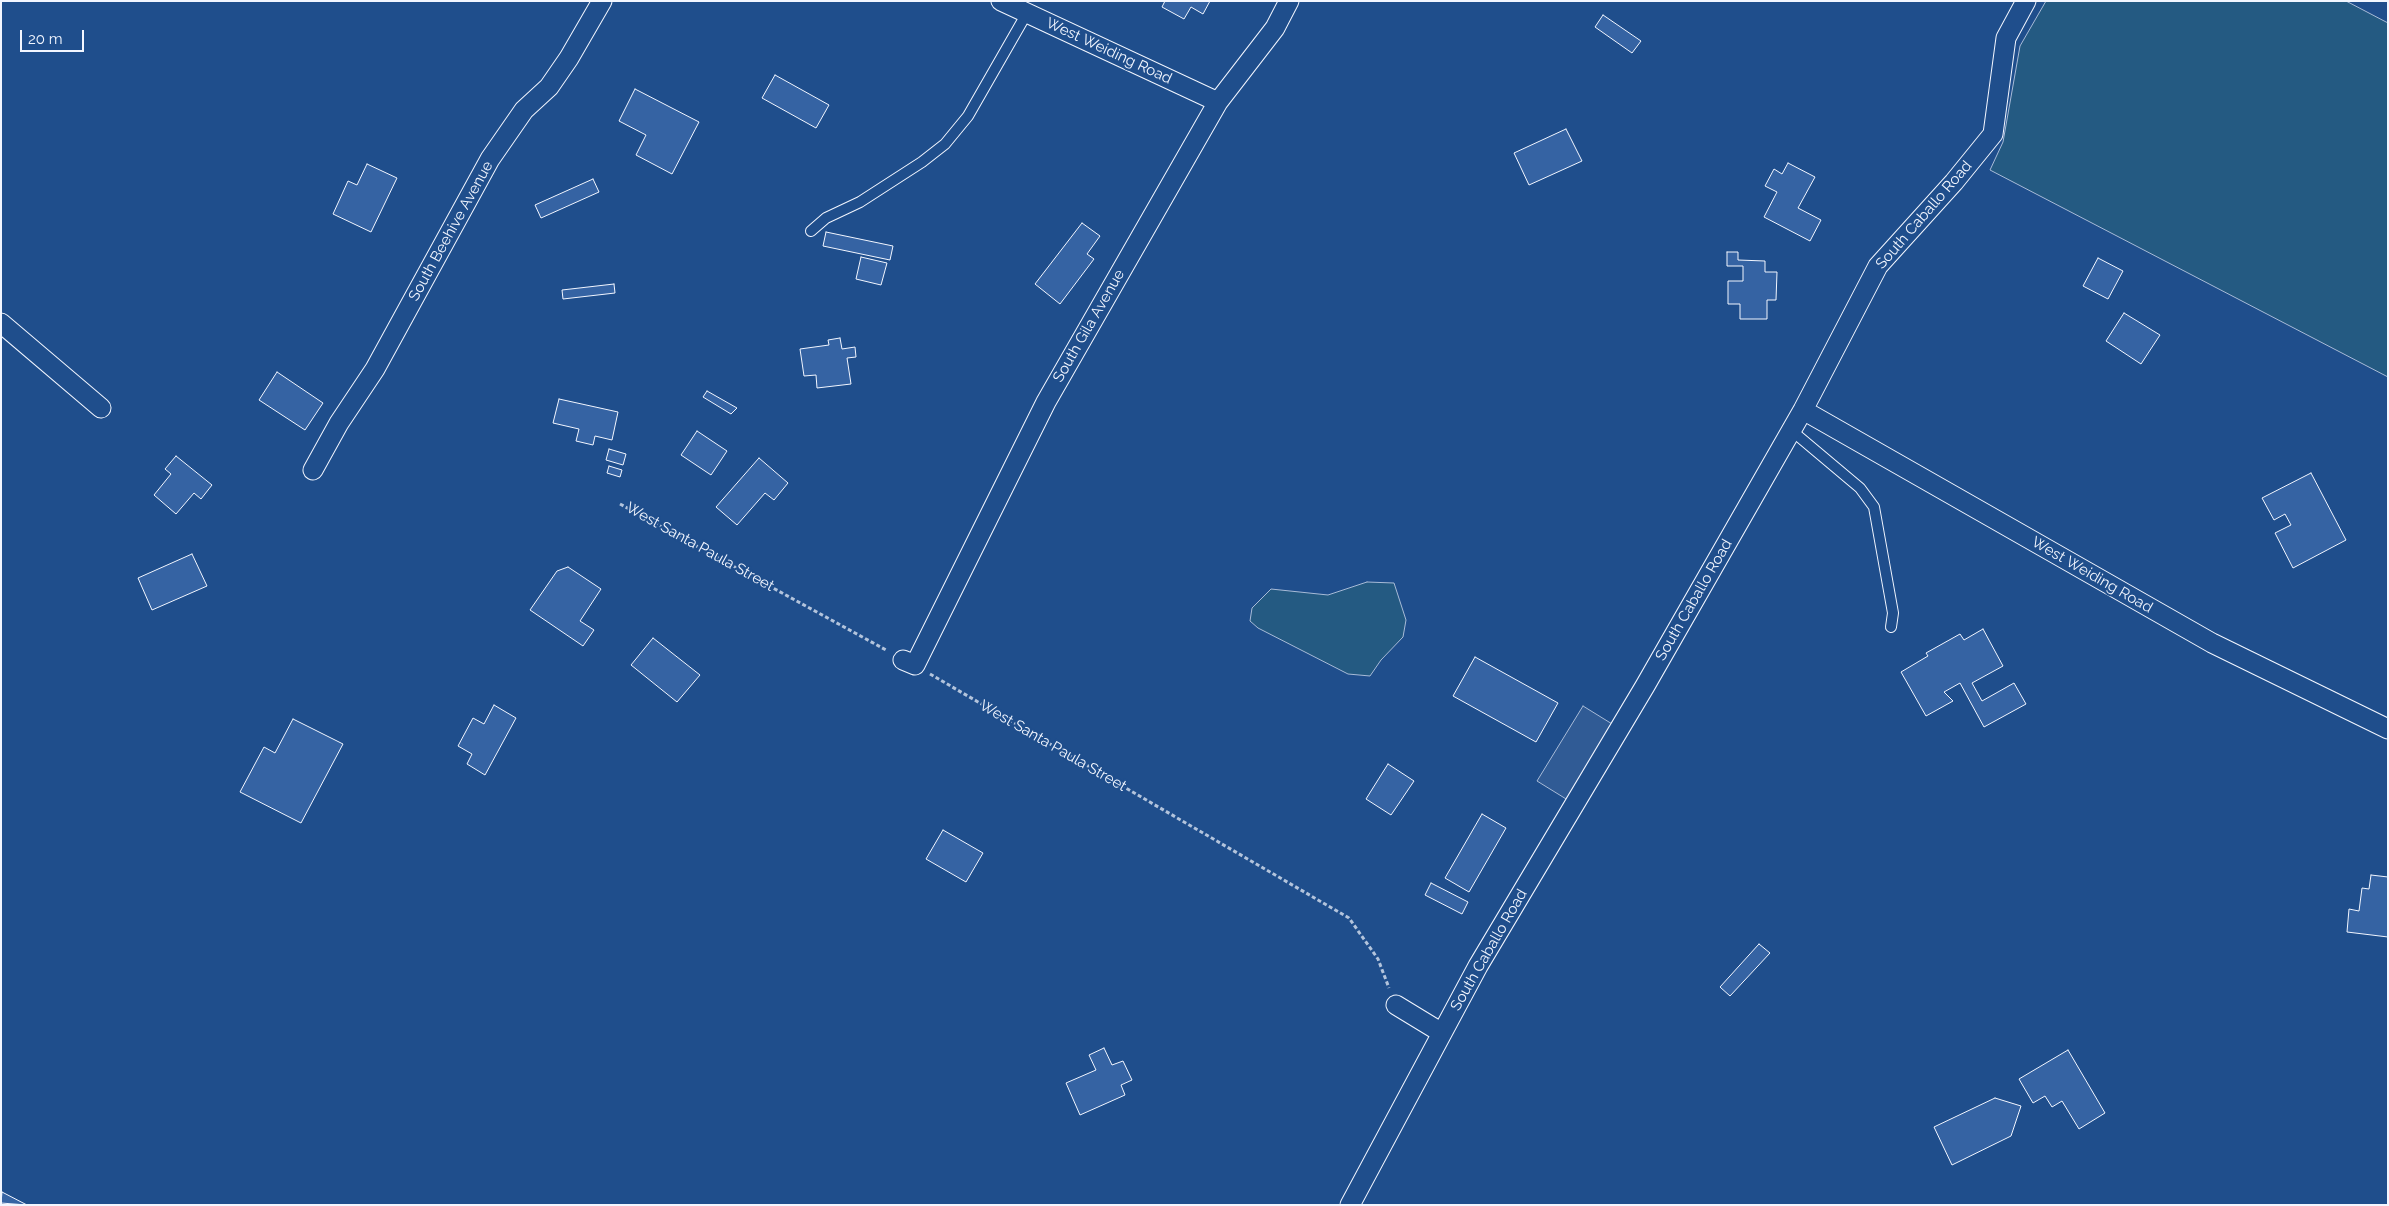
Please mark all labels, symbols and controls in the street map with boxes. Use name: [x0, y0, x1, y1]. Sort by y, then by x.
street label: West Weiding Road: [1043, 14, 1175, 88]
scale bar: [22, 20, 86, 52]
text: 20 m: [28, 30, 63, 48]
street label: South Caballo Road: [1872, 157, 1976, 273]
street label: South Beehive Avenue: [405, 158, 497, 304]
street label: South Gila Avenue: [1049, 266, 1129, 386]
street label: West Santa Paula Street: [623, 499, 777, 595]
street label: West Weiding Road: [2028, 533, 2156, 617]
street label: South Caballo Road: [1652, 536, 1736, 664]
street label: West Santa Paula Street: [976, 697, 1130, 795]
street label: South Caballo Road: [1447, 886, 1531, 1014]

